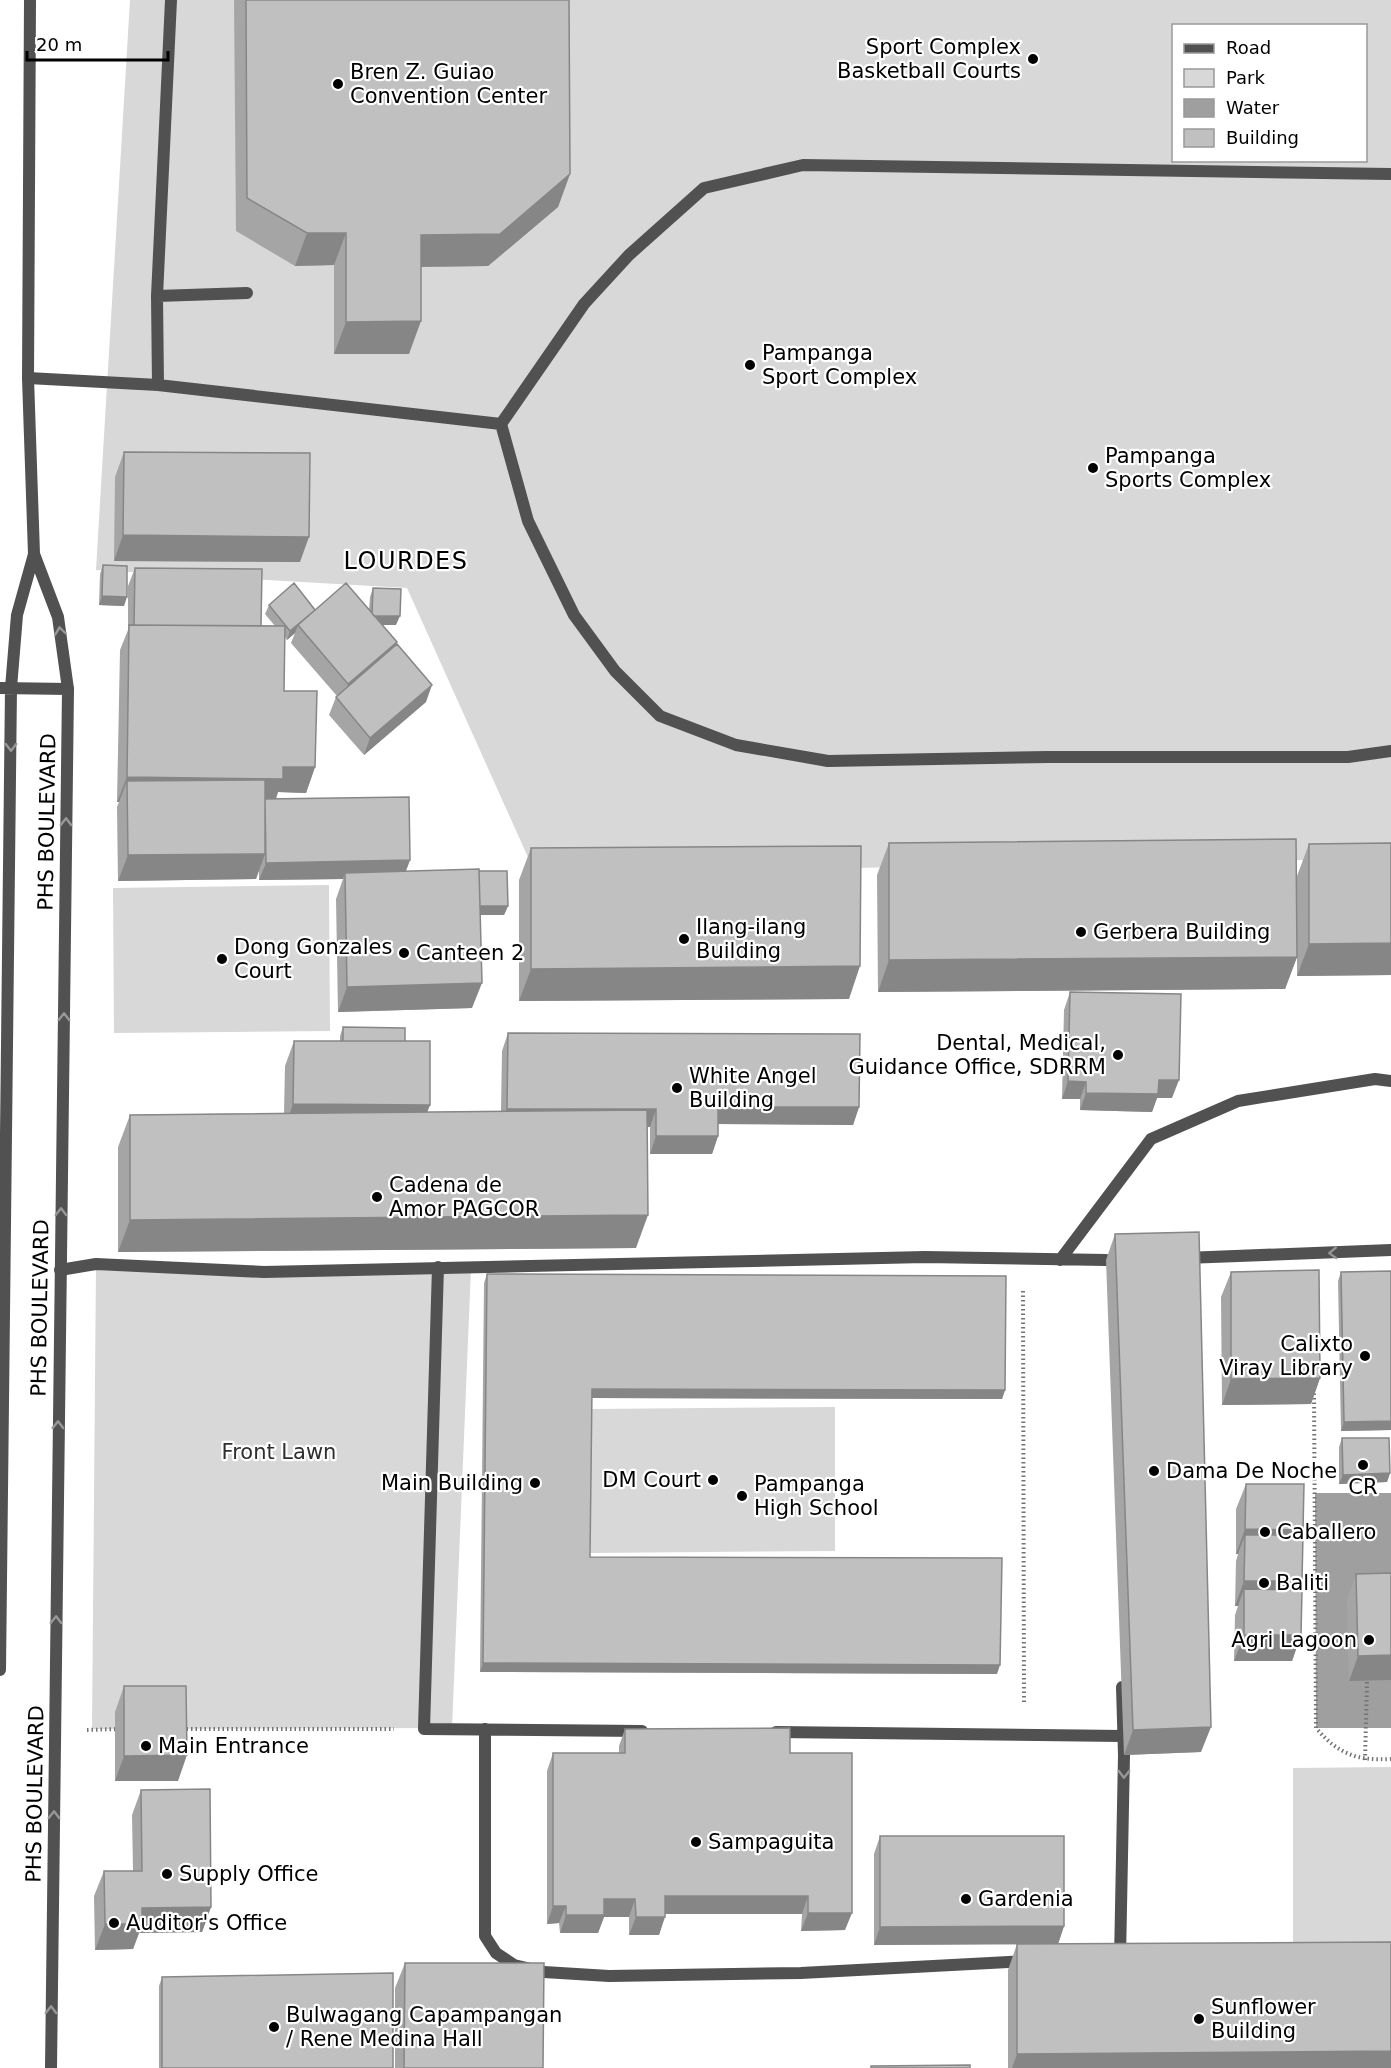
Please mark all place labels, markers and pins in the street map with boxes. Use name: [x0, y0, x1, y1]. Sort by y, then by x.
place label: Sport Complex Basketball Courts: [837, 35, 1021, 83]
marker: Sport Complex Basketball Courts: [1026, 52, 1040, 66]
place label: Bren Z. Guiao Convention Center: [350, 60, 547, 108]
marker: Bren Z. Guiao Convention Center: [331, 77, 345, 91]
place label: Pampanga Sport Complex: [762, 341, 917, 389]
marker: Pampanga Sport Complex: [743, 358, 757, 372]
place label: Pampanga Sports Complex: [1105, 444, 1271, 492]
marker: Pampanga Sports Complex: [1086, 461, 1100, 475]
place label: Ilang-ilang Building: [696, 915, 806, 963]
place label: Gerbera Building: [1093, 920, 1270, 944]
marker: Gerbera Building: [1074, 925, 1088, 939]
marker: Ilang-ilang Building: [677, 932, 691, 946]
place label: Dong Gonzales Court: [234, 935, 392, 983]
place label: Canteen 2: [416, 941, 524, 965]
marker: Canteen 2: [397, 946, 411, 960]
marker: Dong Gonzales Court: [215, 952, 229, 966]
place label: Dental, Medical, Guidance Office, SDRRM: [848, 1031, 1106, 1079]
marker: Dental, Medical, Guidance Office, SDRRM: [1111, 1048, 1125, 1062]
place label: White Angel Building: [689, 1064, 817, 1112]
marker: White Angel Building: [670, 1081, 684, 1095]
place label: Cadena de Amor PAGCOR: [389, 1173, 539, 1221]
marker: Cadena de Amor PAGCOR: [370, 1190, 384, 1204]
place label: Calixto Viray Library: [1219, 1332, 1353, 1380]
marker: Calixto Viray Library: [1358, 1349, 1372, 1363]
marker: CR: [1356, 1458, 1370, 1472]
place label: Dama De Noche: [1166, 1459, 1337, 1483]
marker: Dama De Noche: [1147, 1464, 1161, 1478]
place label: DM Court: [602, 1468, 701, 1492]
place label: Main Building: [381, 1471, 523, 1495]
place label: Pampanga High School: [754, 1472, 879, 1520]
marker: DM Court: [706, 1473, 720, 1487]
place label: CR: [1348, 1475, 1378, 1499]
marker: Main Building: [528, 1476, 542, 1490]
marker: Pampanga High School: [735, 1489, 749, 1503]
place label: Caballero: [1277, 1520, 1376, 1544]
marker: Caballero: [1258, 1525, 1272, 1539]
place label: Baliti: [1276, 1571, 1329, 1595]
marker: Baliti: [1257, 1576, 1271, 1590]
place label: Agri Lagoon: [1231, 1628, 1357, 1652]
marker: Agri Lagoon: [1362, 1633, 1376, 1647]
place label: Main Entrance: [158, 1734, 309, 1758]
marker: Main Entrance: [139, 1739, 153, 1753]
place label: Sampaguita: [708, 1830, 834, 1854]
marker: Sampaguita: [689, 1835, 703, 1849]
place label: Supply Office: [179, 1862, 319, 1886]
marker: Supply Office: [160, 1867, 174, 1881]
place label: Gardenia: [978, 1887, 1074, 1911]
marker: Gardenia: [959, 1892, 973, 1906]
place label: Auditor's Office: [126, 1911, 287, 1935]
marker: Auditor's Office: [107, 1916, 121, 1930]
place label: Sunflower Building: [1211, 1995, 1316, 2043]
place label: Bulwagang Capampangan / Rene Medina Hall: [286, 2003, 562, 2051]
marker: Sunflower Building: [1192, 2012, 1206, 2026]
marker: Bulwagang Capampangan / Rene Medina Hall: [267, 2020, 281, 2034]

